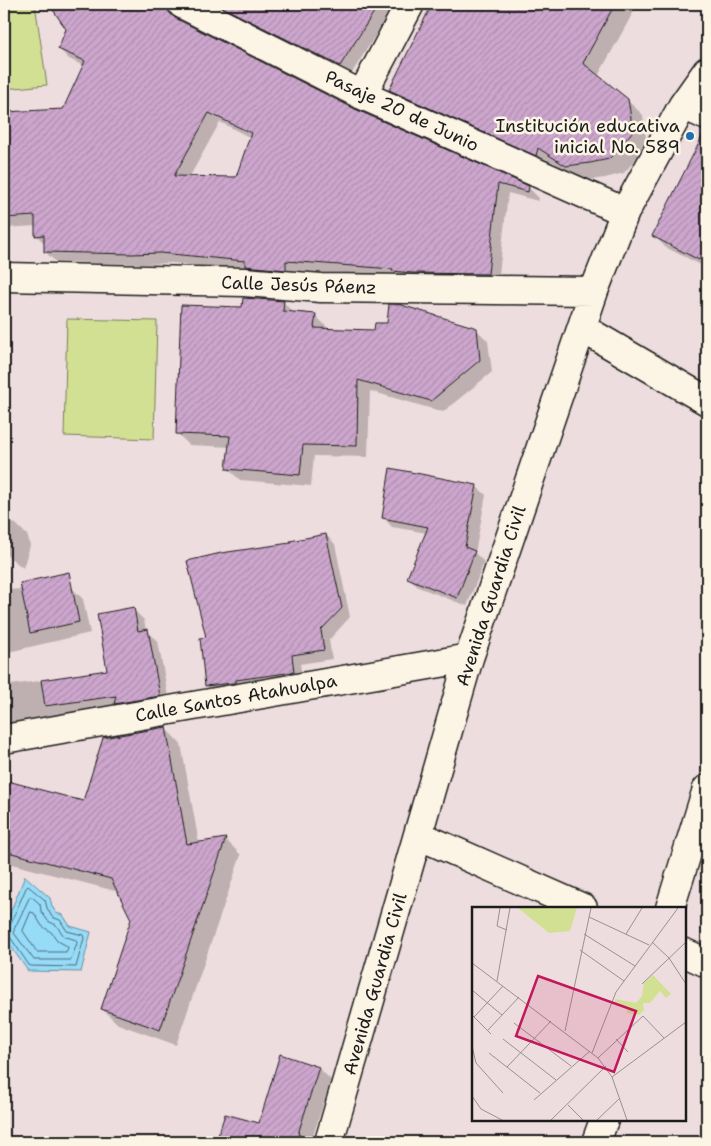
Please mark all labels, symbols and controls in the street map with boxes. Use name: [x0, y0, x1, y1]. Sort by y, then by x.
street label: Pasaje 20 de Junio: [321, 65, 483, 157]
place label: Institución educativa inicial No. 589: [495, 114, 680, 159]
marker: Institución educativa inicial No. 589: [684, 130, 696, 142]
street label: Calle Jesús Páenz: [221, 270, 377, 300]
street label: Avenida Guardia Civil: [450, 502, 532, 689]
street label: Calle Santos Atahualpa: [133, 668, 339, 728]
street label: Avenida Guardia Civil: [337, 890, 413, 1078]
inset map: [472, 907, 686, 1121]

